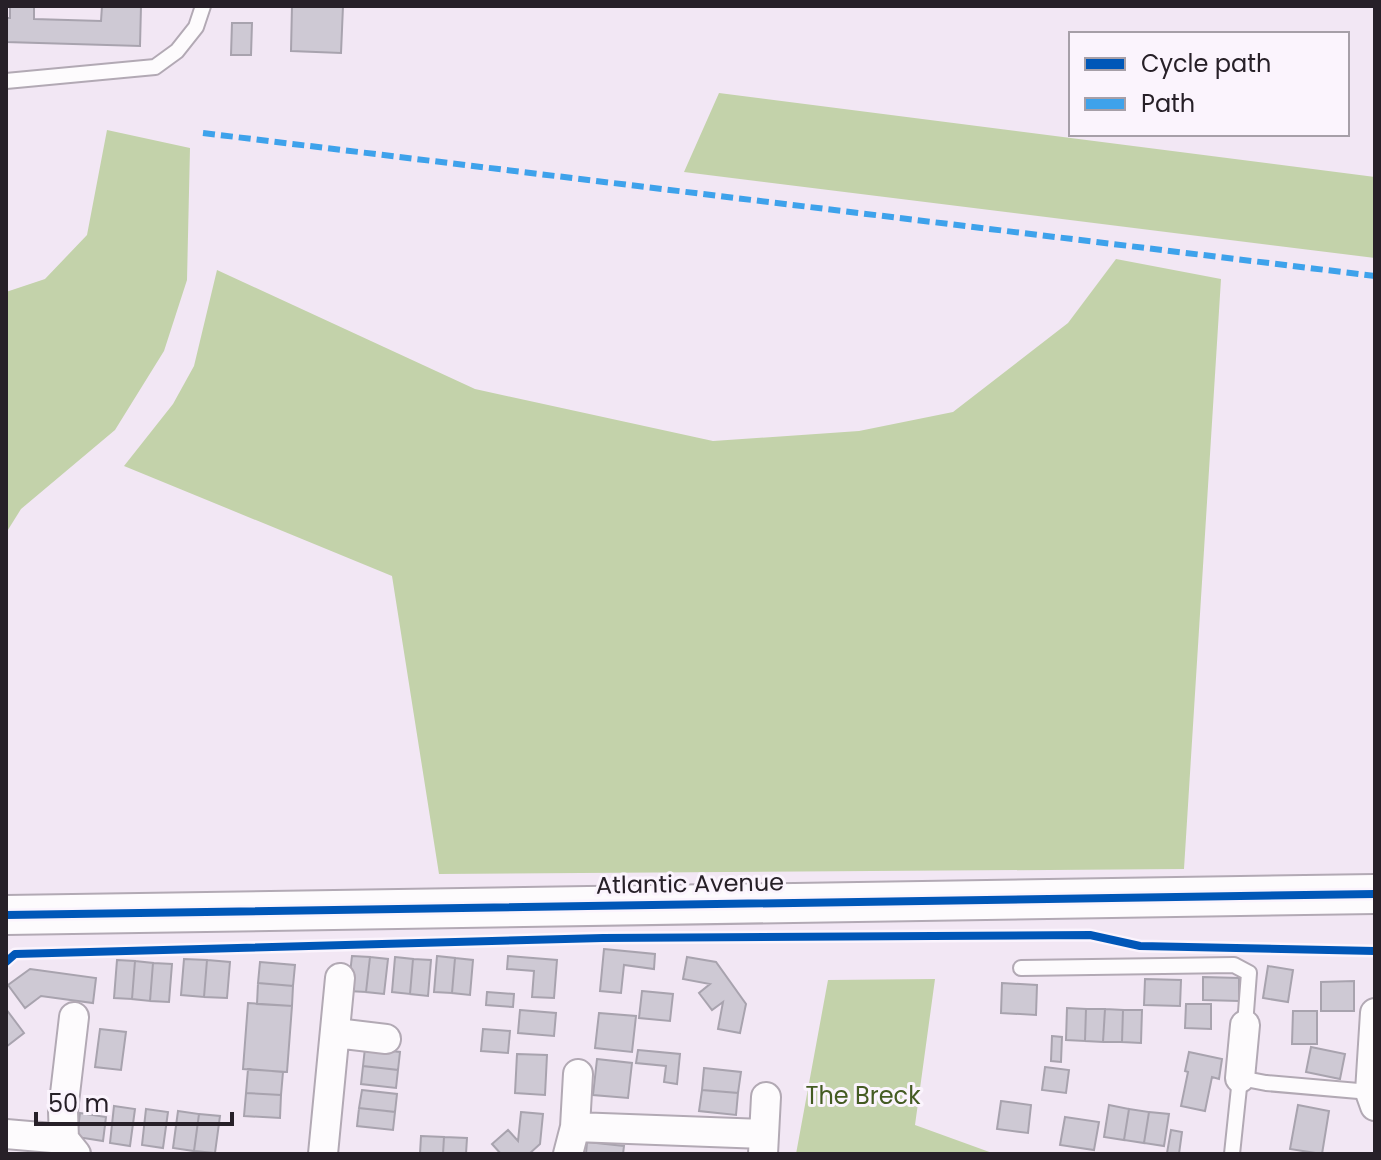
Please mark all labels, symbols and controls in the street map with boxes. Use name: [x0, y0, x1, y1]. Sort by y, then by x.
legend: [1069, 32, 1349, 136]
text: Cycle path: [1141, 47, 1271, 80]
text: Path: [1141, 87, 1195, 120]
street label: Atlantic Avenue: [596, 865, 784, 902]
scale bar: [36, 1076, 232, 1126]
park label: The Breck: [805, 1079, 921, 1112]
text: 50 m: [48, 1087, 109, 1120]

